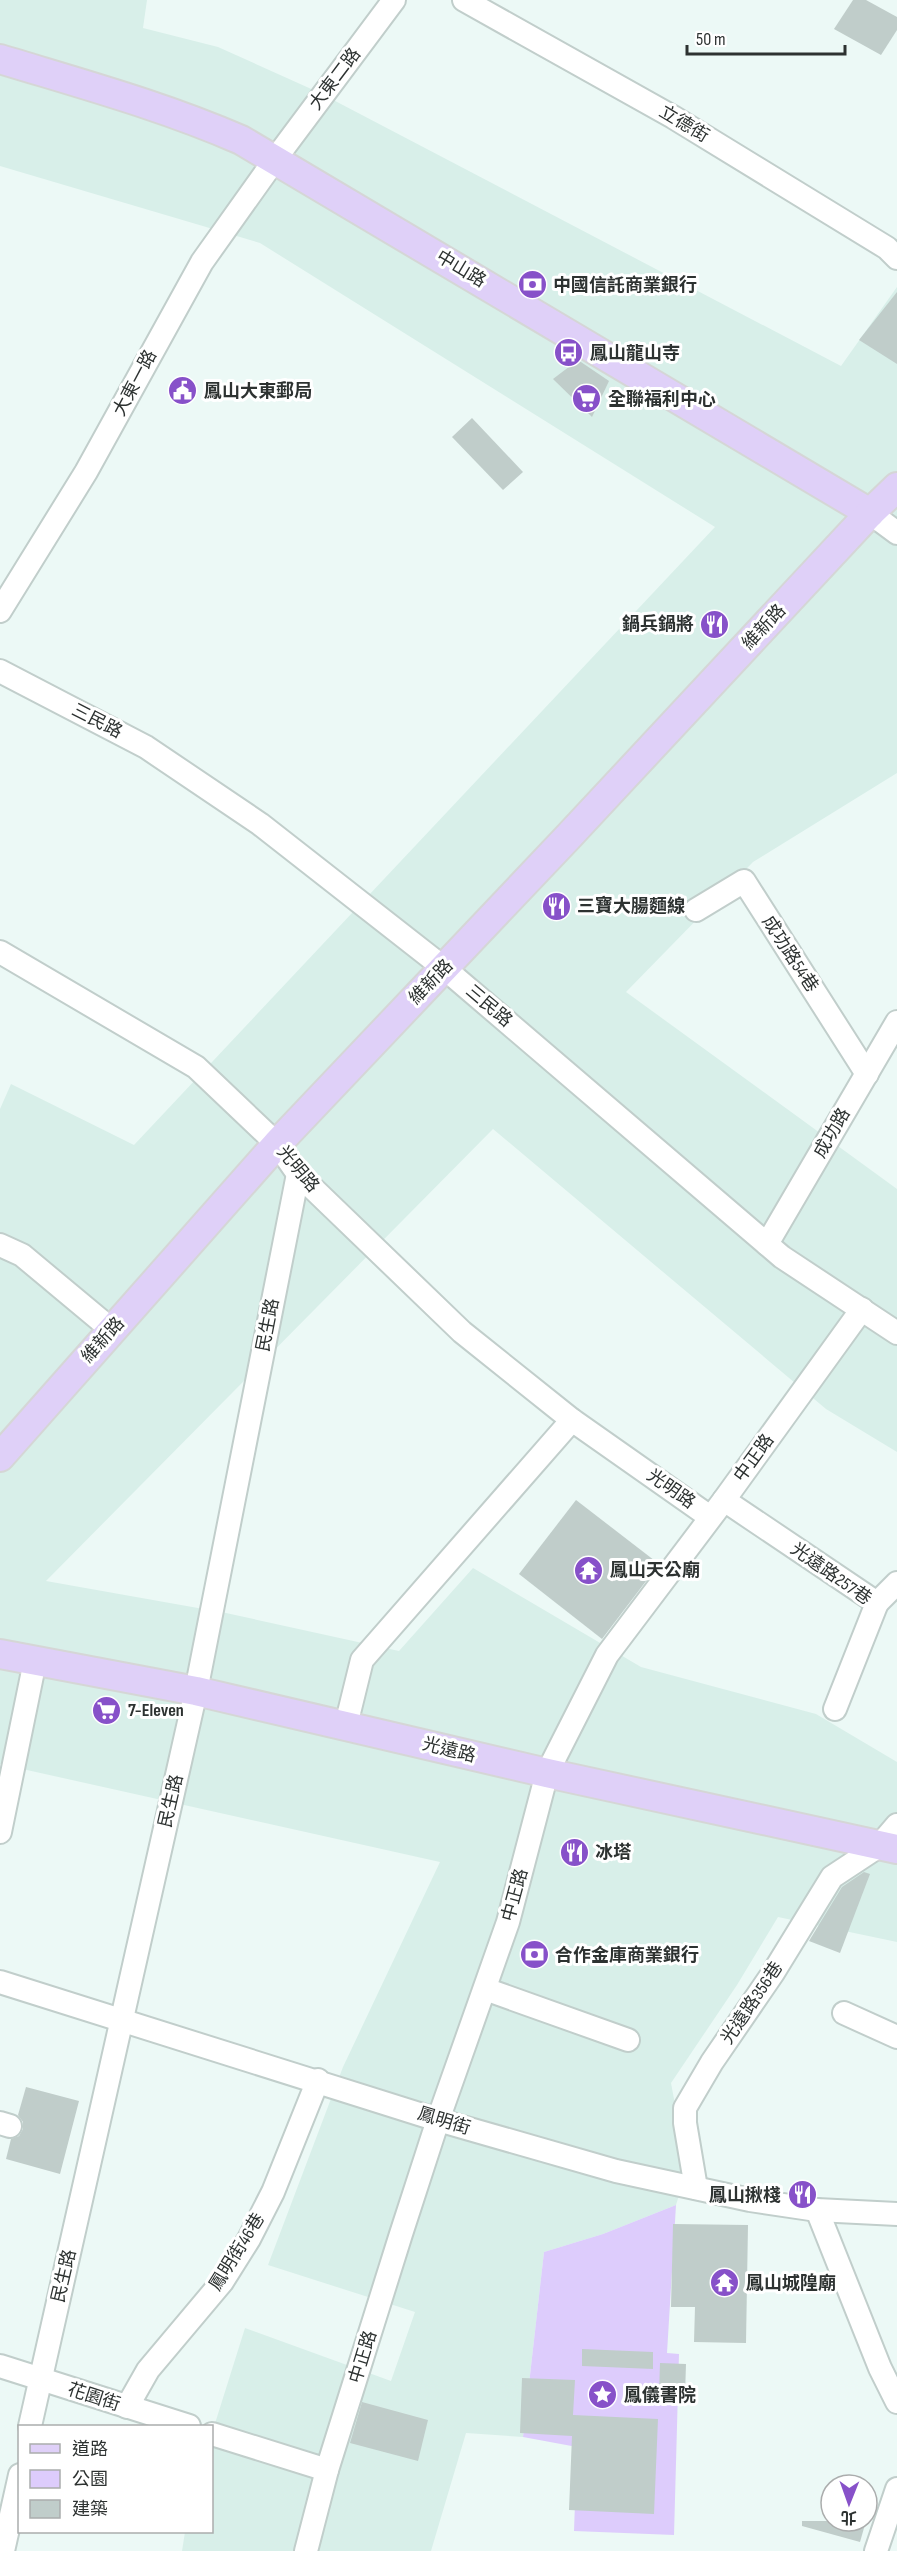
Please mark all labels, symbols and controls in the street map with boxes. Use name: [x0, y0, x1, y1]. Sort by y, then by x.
scale bar: [687, 18, 844, 56]
text: 50 m: [696, 29, 726, 50]
street label: 大東二路: [305, 44, 365, 114]
street label: 立德街: [655, 101, 713, 147]
street label: 中山路: [432, 246, 490, 292]
bank icon: 中國信託商業銀行: [516, 269, 548, 301]
place label: 中國信託商業銀行: [553, 274, 697, 296]
bus stop icon: 鳳山龍山寺: [553, 337, 585, 369]
place label: 鳳山龍山寺: [590, 343, 680, 364]
street label: 大東一路: [109, 346, 161, 420]
public building icon: 鳳山大東郵局: [167, 375, 199, 407]
place label: 鳳山大東郵局: [204, 380, 312, 402]
supermarket icon: 全聯福利中心: [571, 383, 603, 415]
place label: 全聯福利中心: [608, 389, 716, 410]
street label: 維新路: [738, 600, 790, 654]
restaurant icon: 鍋兵鍋將: [699, 608, 731, 640]
place label: 鍋兵鍋將: [622, 614, 694, 635]
street label: 三民路: [68, 699, 126, 743]
restaurant icon: 三寶大腸麵線: [540, 890, 572, 922]
place label: 三寶大腸麵線: [577, 895, 685, 917]
street label: 成功路54巷: [758, 912, 822, 996]
street label: 維新路: [405, 955, 457, 1009]
street label: 三民路: [462, 981, 516, 1031]
street label: 成功路: [809, 1104, 855, 1162]
street label: 光明路: [273, 1142, 323, 1196]
street label: 民生路: [253, 1296, 283, 1354]
street label: 維新路: [77, 1313, 129, 1367]
street label: 中正路: [730, 1430, 778, 1486]
street label: 光明路: [643, 1465, 699, 1513]
street label: 光遠路257巷: [787, 1539, 875, 1609]
temple icon: 鳳山天公廟: [573, 1554, 605, 1586]
place label: 鳳山天公廟: [610, 1560, 700, 1581]
supermarket icon: 7-Eleven: [91, 1694, 123, 1726]
place label: 7-Eleven: [128, 1700, 184, 1721]
street label: 光遠路: [420, 1733, 478, 1767]
street label: 民生路: [155, 1772, 187, 1830]
restaurant icon: 冰塔: [558, 1836, 590, 1868]
place label: 冰塔: [595, 1842, 631, 1863]
street label: 中正路: [498, 1866, 532, 1924]
bank icon: 合作金庫商業銀行: [518, 1939, 550, 1971]
place label: 合作金庫商業銀行: [555, 1944, 699, 1966]
street label: 光遠路356巷: [717, 1958, 787, 2048]
street label: 鳳明街: [415, 2103, 473, 2139]
restaurant icon: 鳳山揪棧: [786, 2179, 818, 2211]
place label: 鳳山揪棧: [709, 2185, 781, 2206]
street label: 鳳明街46巷: [205, 2209, 269, 2295]
street label: 民生路: [48, 2247, 80, 2305]
temple icon: 鳳山城隍廟: [709, 2267, 741, 2299]
place label: 鳳山城隍廟: [746, 2273, 836, 2294]
street label: 中正路: [345, 2328, 381, 2386]
street label: 花園街: [65, 2379, 123, 2415]
place icon: 鳳儀書院: [587, 2379, 619, 2411]
place label: 鳳儀書院: [624, 2385, 696, 2406]
legend: [18, 2425, 213, 2533]
text: 道路: [72, 2439, 108, 2460]
text: 公園: [72, 2469, 108, 2490]
north arrow: [819, 2473, 879, 2533]
text: 建築: [72, 2499, 108, 2520]
text: 北: [841, 2507, 857, 2526]

